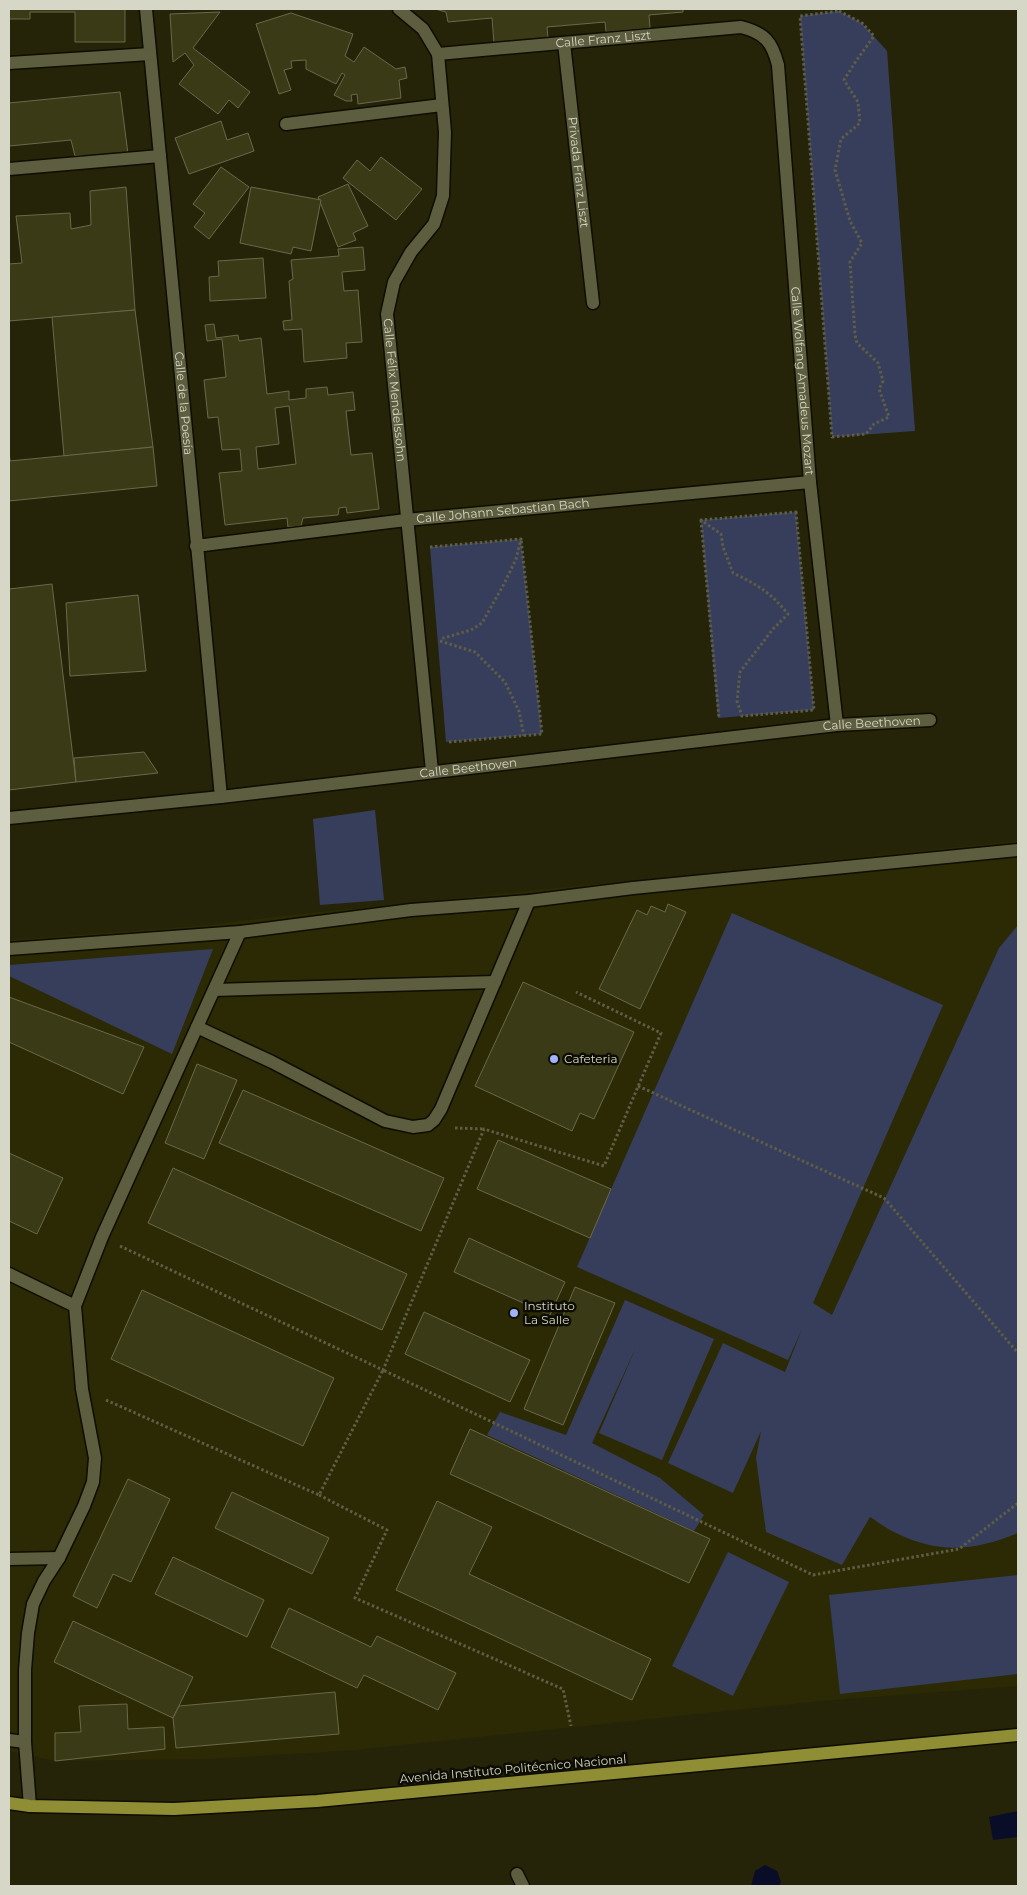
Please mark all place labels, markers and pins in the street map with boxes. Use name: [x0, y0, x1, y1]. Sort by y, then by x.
place label: Cafeteria: [564, 1051, 618, 1066]
marker: Cafeteria: [548, 1053, 560, 1065]
place label: Instituto La Salle: [524, 1298, 575, 1327]
marker: Instituto La Salle: [508, 1307, 520, 1319]

